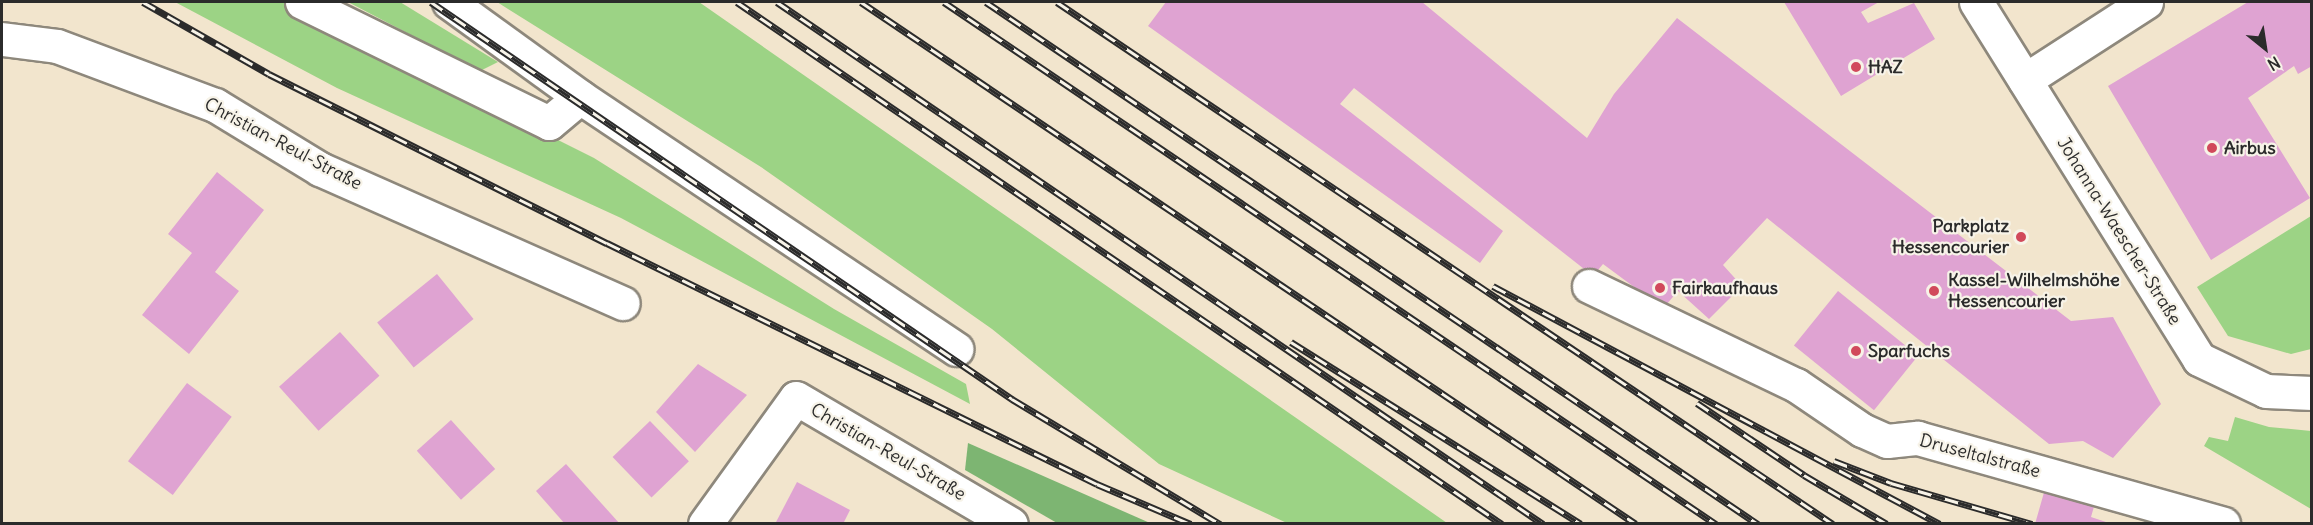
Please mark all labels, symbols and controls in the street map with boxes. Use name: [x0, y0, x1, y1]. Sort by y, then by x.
north arrow: [2235, 18, 2295, 78]
text: N: [2264, 52, 2284, 75]
place label: HAZ: [1868, 56, 1903, 78]
marker: HAZ: [1849, 60, 1863, 74]
street label: Christian-Reul-Straße: [201, 93, 365, 195]
street label: Johanna-Waescher-Straße: [2052, 133, 2186, 329]
place label: Airbus: [2224, 137, 2276, 159]
marker: Airbus: [2205, 141, 2219, 155]
place label: Parkplatz Hessencourier: [1892, 216, 2009, 258]
marker: Parkplatz Hessencourier: [2014, 230, 2028, 244]
place label: Kassel-Wilhelmshöhe Hessencourier: [1948, 270, 2120, 312]
place label: Fairkaufhaus: [1672, 277, 1778, 299]
marker: Fairkaufhaus: [1653, 281, 1667, 295]
marker: Kassel-Wilhelmshöhe Hessencourier: [1925, 282, 1943, 300]
place label: Sparfuchs: [1868, 340, 1950, 362]
marker: Sparfuchs: [1849, 344, 1863, 358]
street label: Christian-Reul-Straße: [807, 399, 969, 505]
street label: Druseltalstraße: [1917, 430, 2043, 482]

